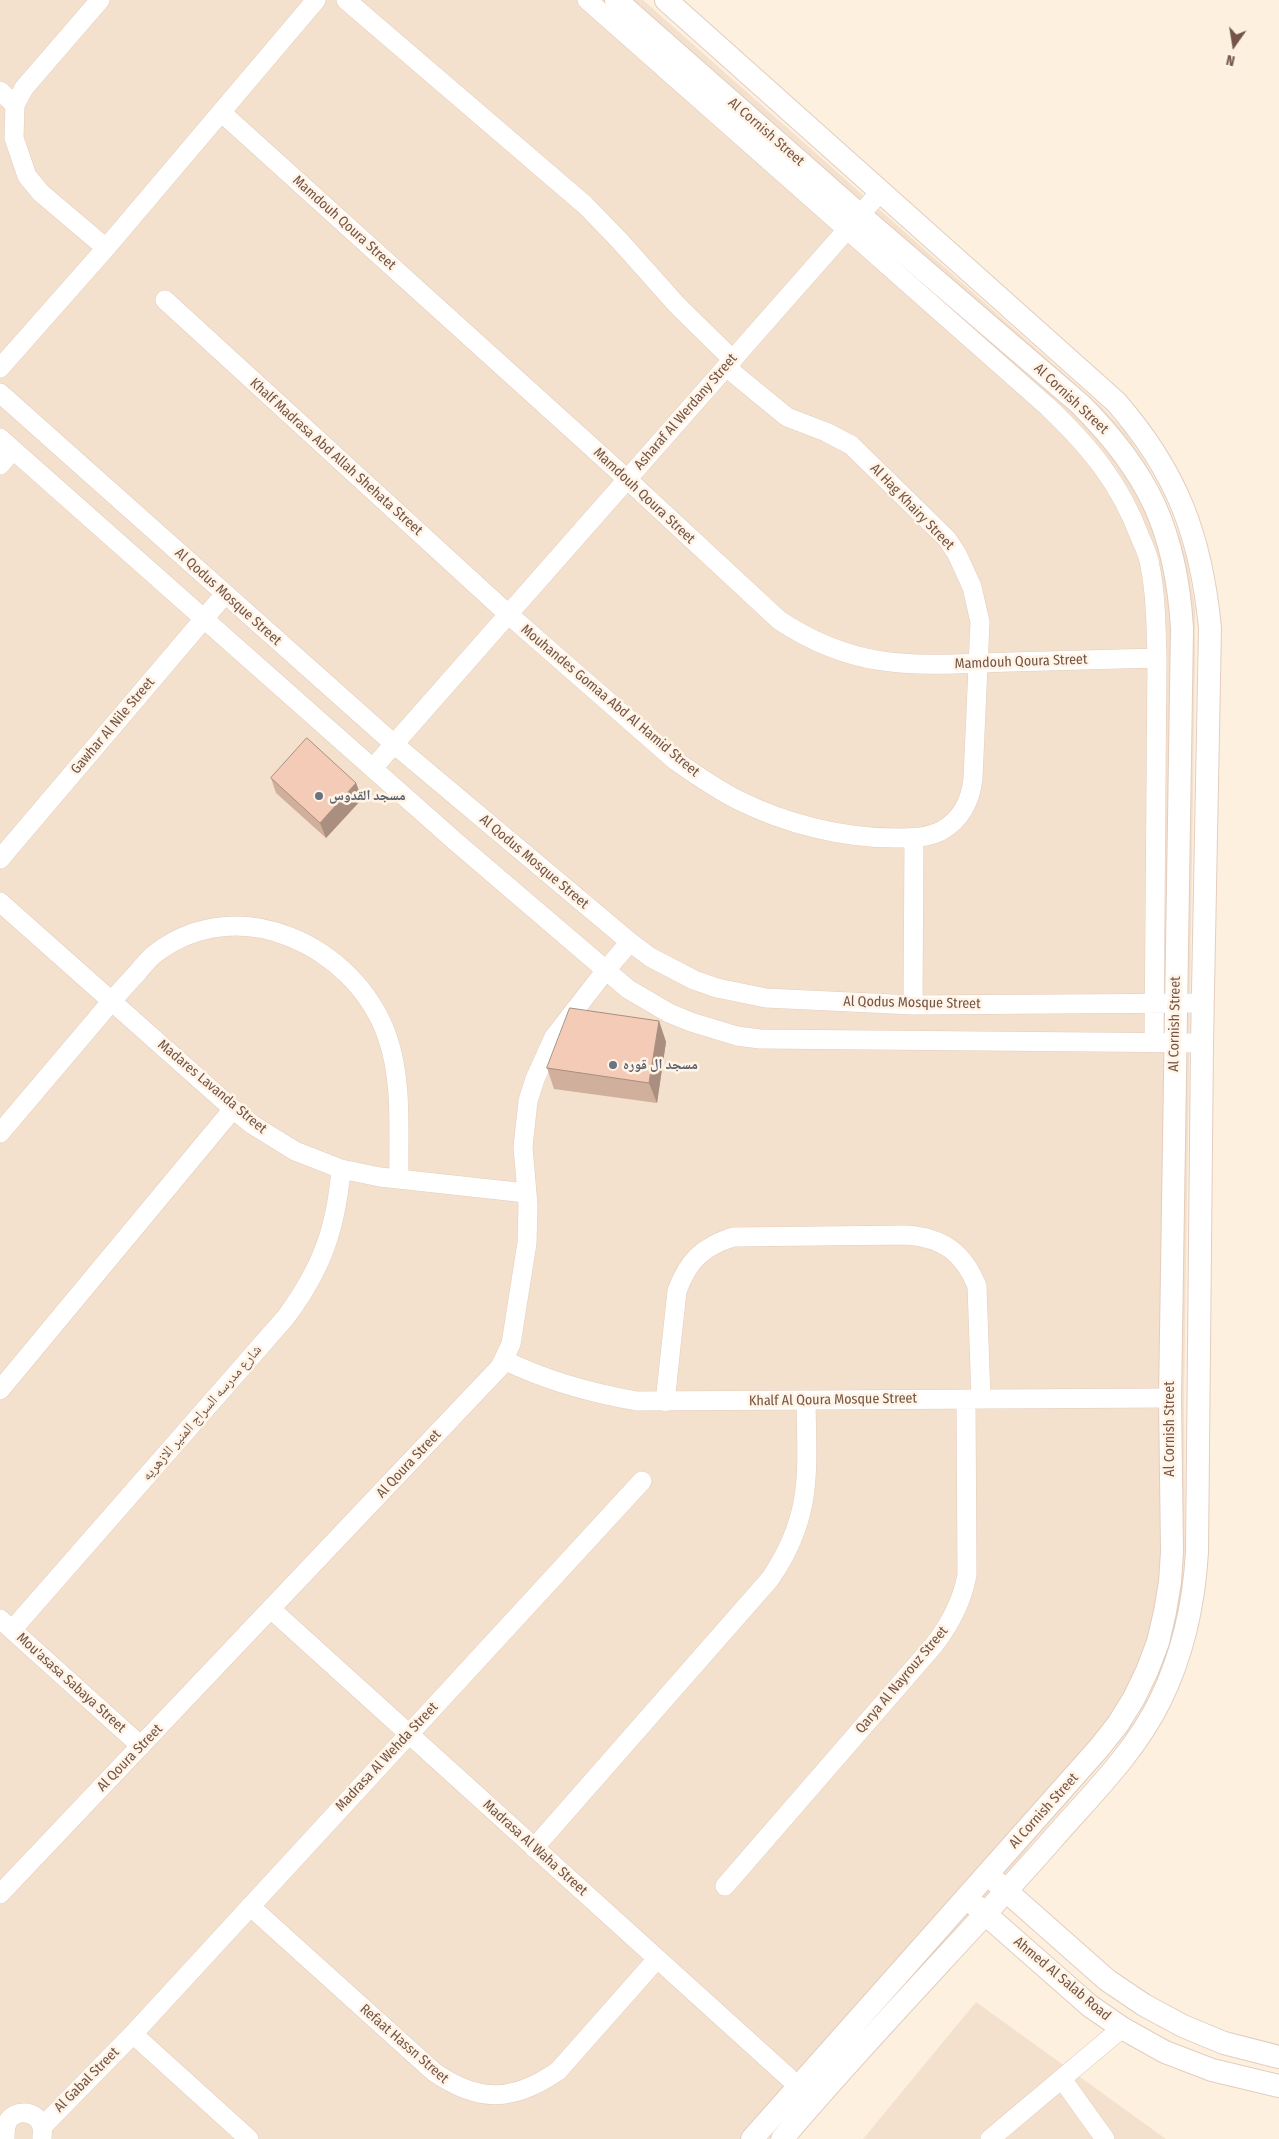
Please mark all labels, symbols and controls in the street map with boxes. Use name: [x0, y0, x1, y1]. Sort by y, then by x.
north arrow: [1209, 20, 1259, 70]
text: N: [1225, 51, 1237, 69]
street label: Al Cornish Street: [724, 94, 808, 170]
street label: Mamdouh Qoura Street: [289, 172, 399, 274]
street label: Asharaf Al Werdany Street: [631, 351, 741, 473]
street label: Al Cornish Street: [1030, 360, 1112, 438]
street label: Khalf Madrasa Abd Allah Shehata Street: [246, 375, 426, 539]
street label: Mamdouh Qoura Street: [590, 445, 698, 547]
street label: Al Hag Khairy Street: [867, 460, 957, 554]
street label: Al Qodus Mosque Street: [171, 545, 285, 649]
street label: Mouhandes Gomaa Abd Al Hamid Street: [517, 621, 703, 781]
street label: Mamdouh Qoura Street: [954, 651, 1088, 673]
street label: Gawhar Al Nile Street: [68, 674, 158, 778]
place label: مسجد القدوس: [329, 788, 406, 804]
marker: مسجد القدوس: [313, 790, 325, 802]
street label: Al Qodus Mosque Street: [476, 811, 592, 913]
street label: Al Cornish Street: [1166, 976, 1184, 1072]
street label: Al Qodus Mosque Street: [843, 993, 981, 1013]
street label: Madares Lavanda Street: [154, 1037, 270, 1137]
place label: مسجد ال قوره: [623, 1057, 698, 1073]
marker: مسجد ال قوره: [607, 1059, 619, 1071]
street label: شارع مدرسه السراج المنير الازهريه: [139, 1342, 265, 1484]
street label: Al Cornish Street: [1162, 1381, 1178, 1477]
street label: Khalf Al Qoura Mosque Street: [749, 1390, 917, 1410]
street label: Al Qoura Street: [373, 1427, 445, 1501]
street label: Qarya Al Nayrouz Street: [852, 1623, 952, 1737]
street label: Mou'asasa Sabaya Street: [13, 1630, 129, 1736]
street label: Madrasa Al Wehda Street: [332, 1699, 442, 1815]
street label: Al Qoura Street: [94, 1721, 166, 1795]
street label: Al Cornish Street: [1006, 1770, 1082, 1852]
street label: Madrasa Al Waha Street: [479, 1797, 591, 1899]
street label: Ahmed Al Salab Road: [1010, 1934, 1114, 2024]
street label: Refaat Hassn Street: [356, 2001, 452, 2087]
street label: Al Gabal Street: [51, 2044, 123, 2116]

